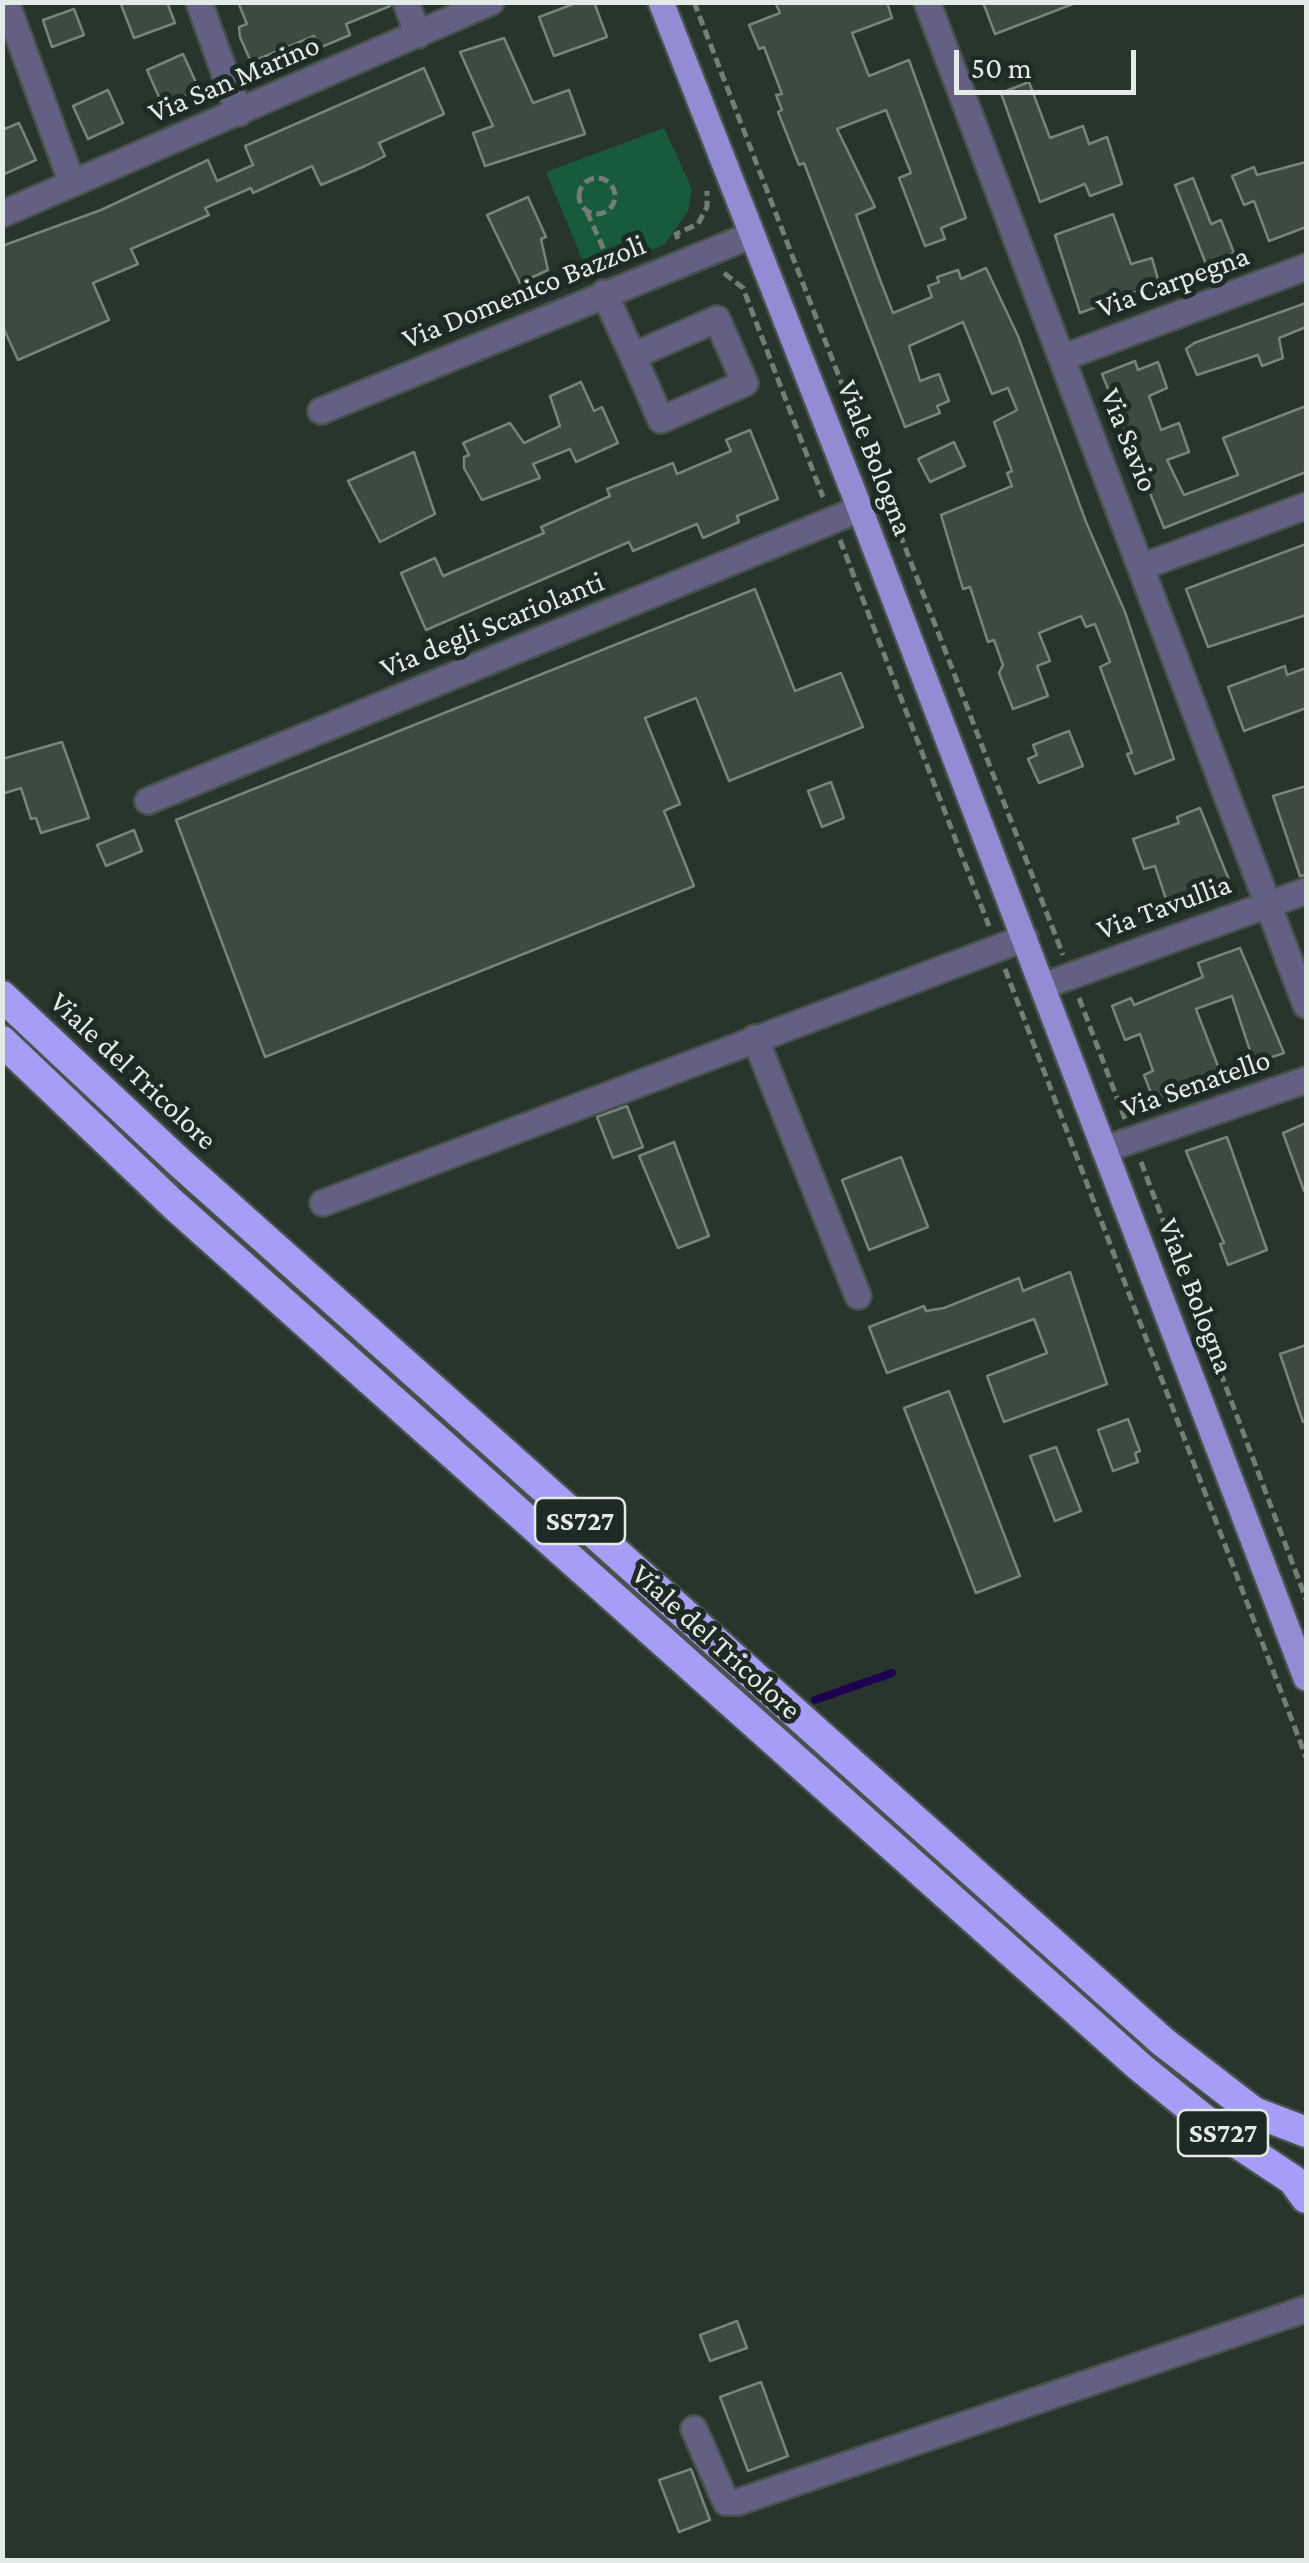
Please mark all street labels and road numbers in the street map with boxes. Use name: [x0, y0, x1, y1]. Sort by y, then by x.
street label: Via San Marino: [143, 27, 325, 131]
street label: Via Domenico Bazzoli: [397, 227, 651, 357]
street label: Via Carpegna: [1092, 238, 1254, 326]
street label: Viale Bologna: [829, 375, 921, 541]
street label: Via Savio: [1092, 383, 1166, 497]
street label: Via degli Scariolanti: [375, 564, 609, 686]
street label: Via Tavullia: [1092, 866, 1236, 948]
street label: Viale del Tricolore: [42, 984, 224, 1158]
street label: Via Senatello: [1117, 1042, 1275, 1126]
street label: Viale Bologna: [1150, 1213, 1242, 1379]
road number: SS727: [535, 1498, 625, 1544]
street label: Viale del Tricolore: [624, 1557, 808, 1727]
road number: SS727: [1178, 2110, 1268, 2156]

